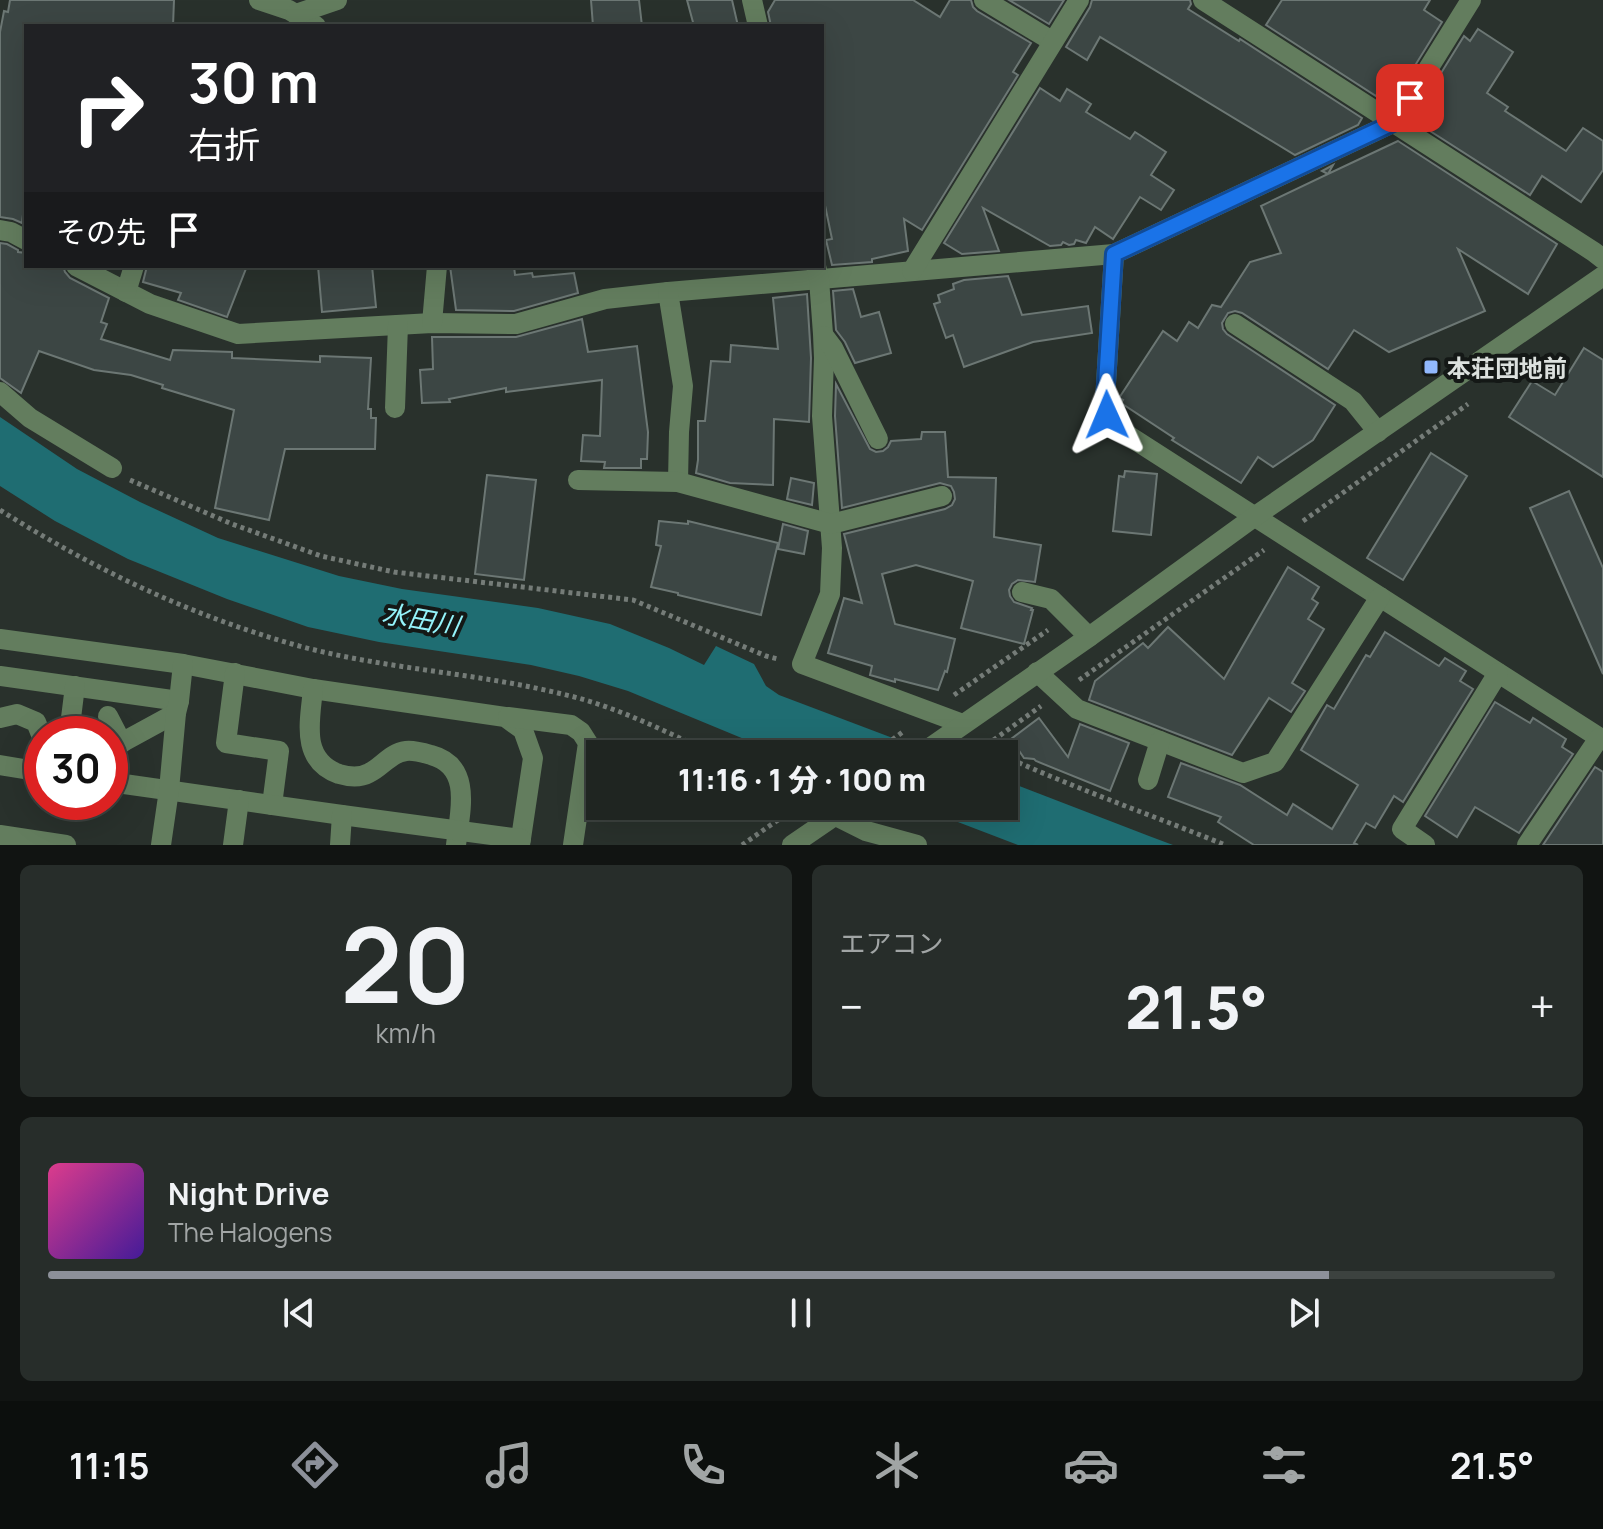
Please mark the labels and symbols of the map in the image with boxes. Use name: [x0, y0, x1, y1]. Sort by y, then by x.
pin: [1376, 64, 1444, 132]
place label: 本荘団地前: [1447, 351, 1567, 384]
marker: 本荘団地前: [1422, 358, 1440, 376]
position arrow: [1065, 373, 1149, 457]
water label: 水田川: [379, 594, 465, 644]
speed limit sign: 30: [24, 716, 128, 820]

